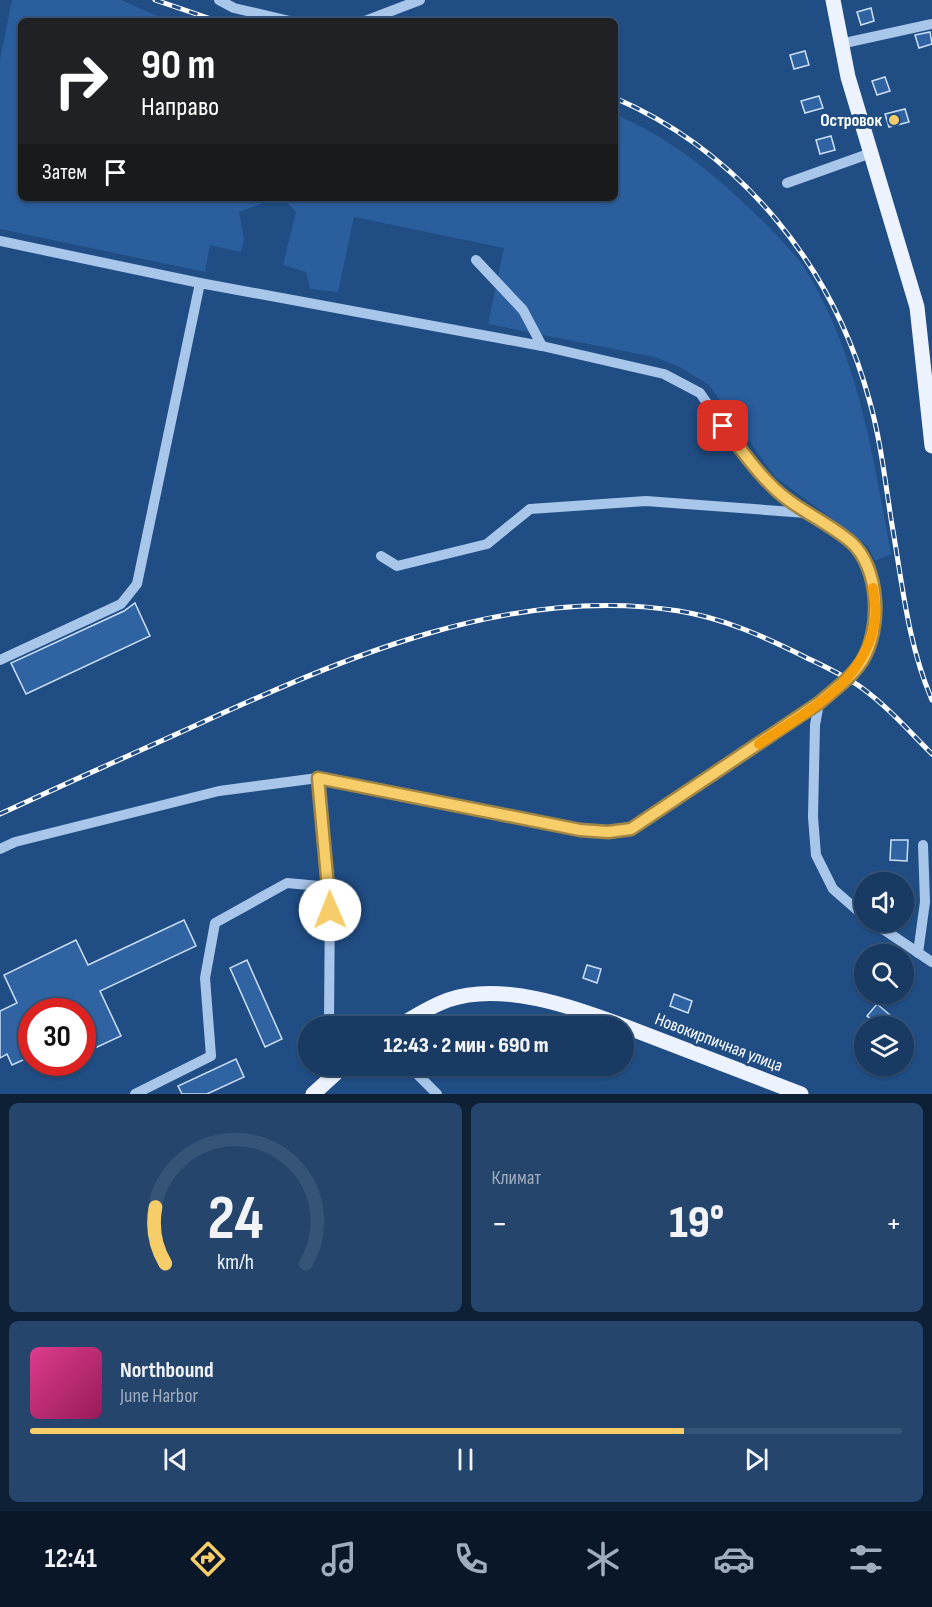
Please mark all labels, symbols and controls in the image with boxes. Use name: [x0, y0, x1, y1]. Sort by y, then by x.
text: 90 m: [141, 40, 215, 91]
icon: right: [42, 42, 120, 120]
text: Направо: [141, 91, 219, 123]
place label: Островок: [820, 110, 882, 131]
marker: Островок: [887, 113, 901, 127]
icon: arrive: [99, 156, 132, 189]
text: Затем: [42, 159, 87, 186]
pin: [697, 400, 748, 451]
icon: arrive: [706, 409, 739, 442]
map controls: [854, 872, 914, 1076]
button: sound: [854, 872, 914, 932]
position arrow: [298, 878, 362, 942]
button: search: [854, 944, 914, 1004]
speed limit sign: 30: [18, 998, 96, 1076]
street label: Новокирпичная улица: [652, 1008, 786, 1076]
button: layers: [854, 1016, 914, 1076]
text: 12:43 · 2 мин · 690 m: [384, 1032, 548, 1059]
text: Климат: [492, 1166, 541, 1190]
text: 24: [207, 1182, 263, 1257]
text: 19°: [669, 1196, 724, 1251]
text: −: [492, 1204, 508, 1244]
text: +: [886, 1204, 902, 1244]
text: km/h: [217, 1251, 254, 1276]
text: Northbound: [120, 1357, 214, 1384]
text: June Harbor: [120, 1384, 198, 1408]
icon: previous: [159, 1443, 192, 1476]
icon: pause: [449, 1443, 482, 1476]
icon: next: [740, 1443, 773, 1476]
icon: directions: [187, 1538, 229, 1580]
icon: music: [318, 1538, 360, 1580]
icon: phone: [450, 1538, 492, 1580]
icon: climate: [582, 1538, 624, 1580]
icon: car: [713, 1538, 755, 1580]
icon: filters: [845, 1538, 887, 1580]
text: 12:41: [45, 1543, 97, 1575]

